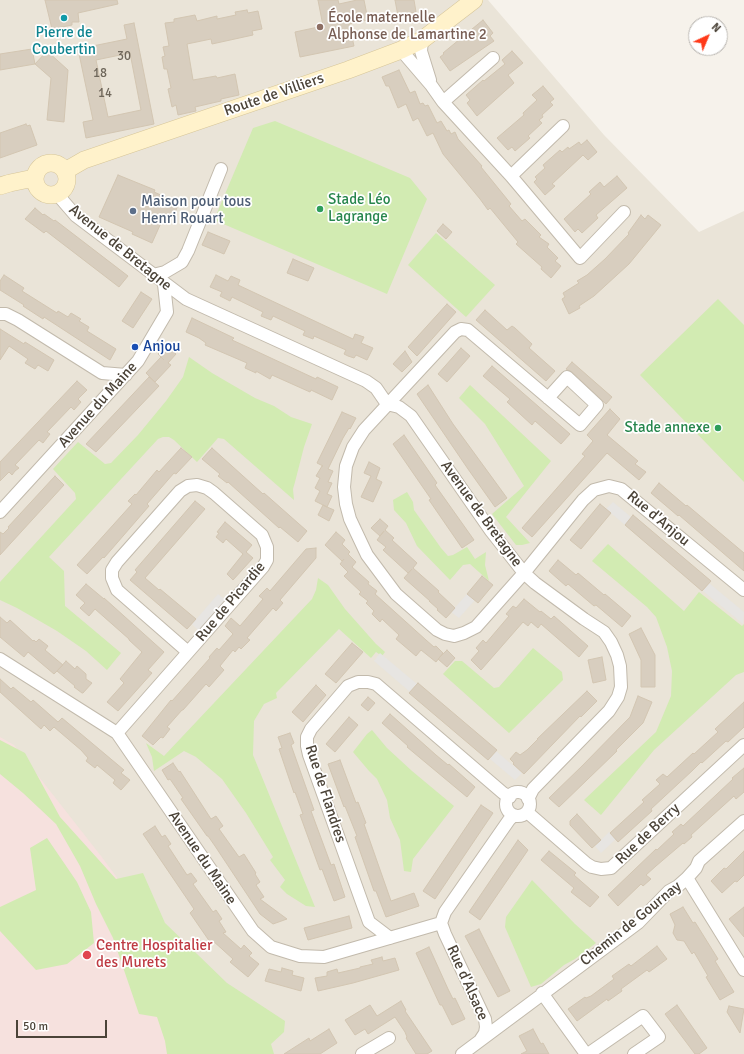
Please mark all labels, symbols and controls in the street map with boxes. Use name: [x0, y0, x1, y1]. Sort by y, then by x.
place label: École maternelle Alphonse de Lamartine 2: [328, 9, 487, 44]
marker: Pierre de Coubertin: [59, 13, 69, 23]
north arrow: [688, 16, 728, 56]
text: N: [709, 20, 723, 35]
marker: École maternelle Alphonse de Lamartine 2: [315, 22, 325, 32]
place label: Pierre de Coubertin: [32, 24, 96, 59]
house number: 30: [117, 49, 131, 65]
house number: 18: [93, 66, 107, 82]
street label: Route de Villiers: [222, 69, 326, 121]
house number: 14: [98, 86, 112, 102]
place label: Stade Léo Lagrange: [328, 191, 391, 226]
place label: Maison pour tous Henri Rouart: [141, 193, 251, 228]
street label: Avenue de Bretagne: [65, 201, 175, 295]
marker: Stade Léo Lagrange: [315, 204, 325, 214]
marker: Maison pour tous Henri Rouart: [128, 206, 138, 216]
place label: Anjou: [143, 338, 181, 356]
marker: Anjou: [130, 342, 140, 352]
street label: Avenue du Maine: [55, 358, 141, 452]
place label: Stade annexe: [625, 419, 710, 437]
marker: Stade annexe: [713, 423, 723, 433]
street label: Avenue de Bretagne: [436, 457, 526, 571]
street label: Rue d'Anjou: [623, 488, 693, 550]
street label: Rue de Picardie: [192, 558, 270, 646]
street label: Rue de Flandres: [301, 743, 349, 845]
street label: Rue de Berry: [612, 800, 684, 868]
street label: Avenue du Maine: [164, 808, 240, 908]
street label: Chemin de Gournay: [577, 878, 685, 970]
place label: Centre Hospitalier des Murets: [96, 937, 213, 972]
street label: Rue d'Alsace: [442, 942, 492, 1024]
marker: Centre Hospitalier des Murets: [81, 949, 93, 961]
scale bar: [18, 1012, 109, 1038]
text: 50 m: [23, 1019, 48, 1034]

